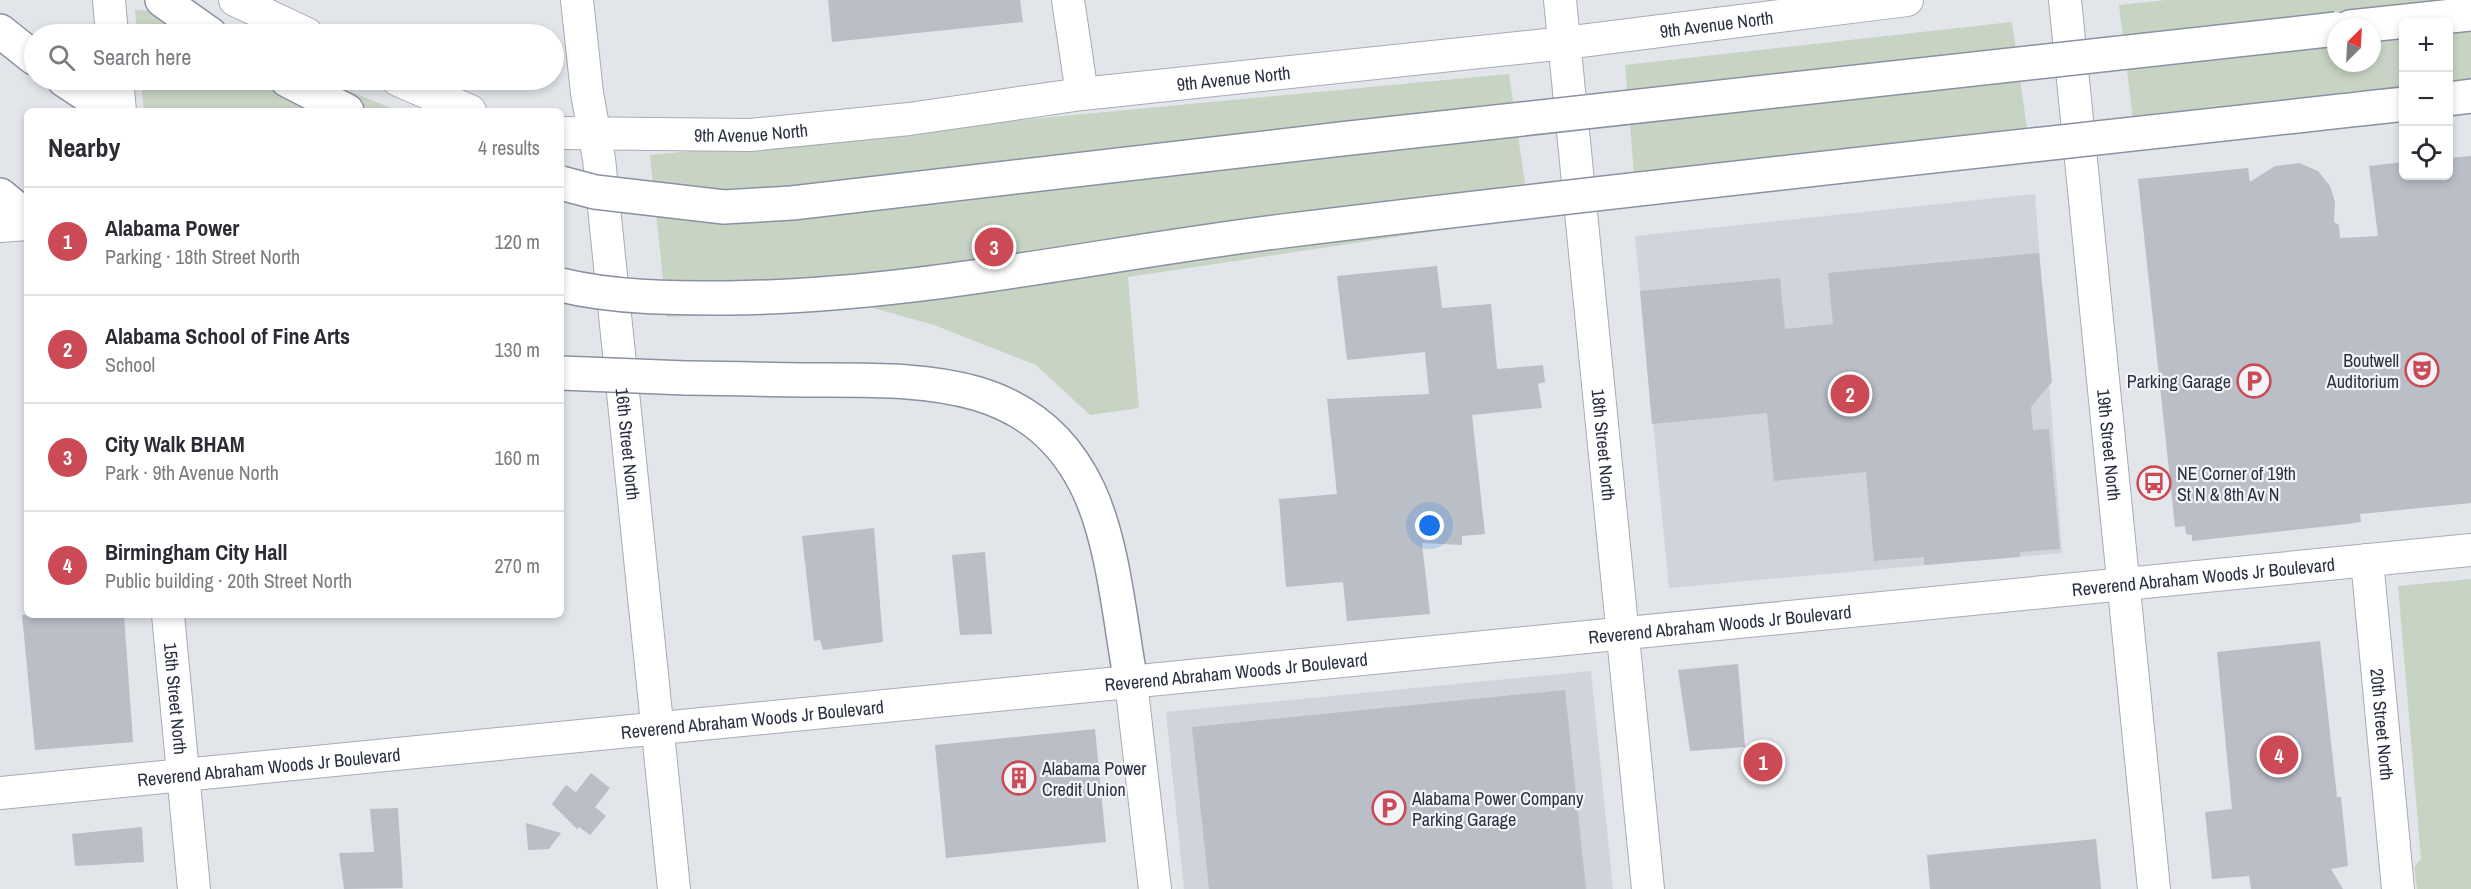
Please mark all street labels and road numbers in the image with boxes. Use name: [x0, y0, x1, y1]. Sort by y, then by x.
street label: 9th Avenue North: [1658, 4, 1775, 43]
street label: 9th Avenue North: [1176, 60, 1292, 96]
street label: 9th Avenue North: [694, 117, 809, 148]
street label: 16th Street North: [610, 387, 646, 501]
street label: 18th Street North: [1586, 388, 1622, 502]
street label: 19th Street North: [2091, 388, 2128, 502]
street label: Reverend Abraham Woods Jr Boulevard: [2071, 551, 2336, 602]
street label: Reverend Abraham Woods Jr Boulevard: [1587, 599, 1852, 649]
street label: 15th Street North: [158, 641, 194, 756]
street label: Reverend Abraham Woods Jr Boulevard: [1103, 646, 1369, 697]
street label: 20th Street North: [2365, 667, 2400, 781]
street label: Reverend Abraham Woods Jr Boulevard: [620, 694, 885, 744]
street label: Reverend Abraham Woods Jr Boulevard: [136, 741, 401, 792]

